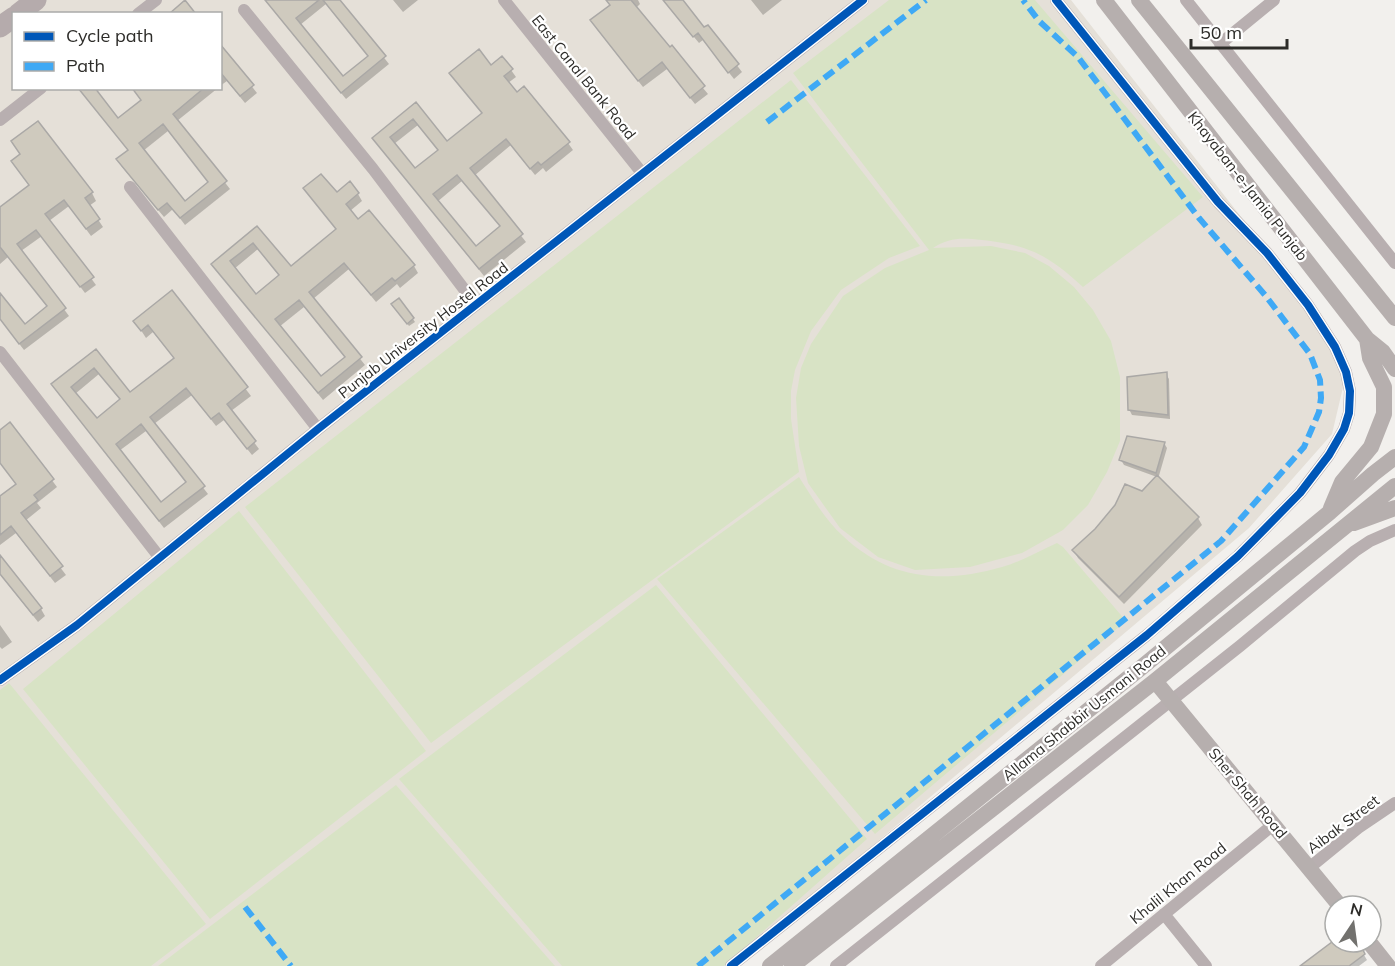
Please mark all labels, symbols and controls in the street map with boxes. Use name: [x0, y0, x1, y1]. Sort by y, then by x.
street label: East Canal Bank Road: [528, 11, 640, 143]
legend: [12, 12, 222, 90]
scale bar: [1191, 12, 1287, 50]
text: 50 m: [1200, 21, 1242, 44]
text: Cycle path: [66, 24, 153, 47]
text: Path: [66, 54, 105, 77]
street label: Khayaban-e-Jamia Punjab: [1184, 108, 1312, 264]
street label: Punjab University Hostel Road: [334, 258, 512, 402]
street label: Allama Shabbir Usmani Road: [998, 641, 1170, 785]
street label: Sher Shah Road: [1205, 744, 1291, 842]
street label: Aibak Street: [1303, 791, 1383, 857]
street label: Khalil Khan Road: [1126, 838, 1230, 928]
north arrow: [1323, 894, 1383, 954]
text: N: [1348, 898, 1365, 920]

